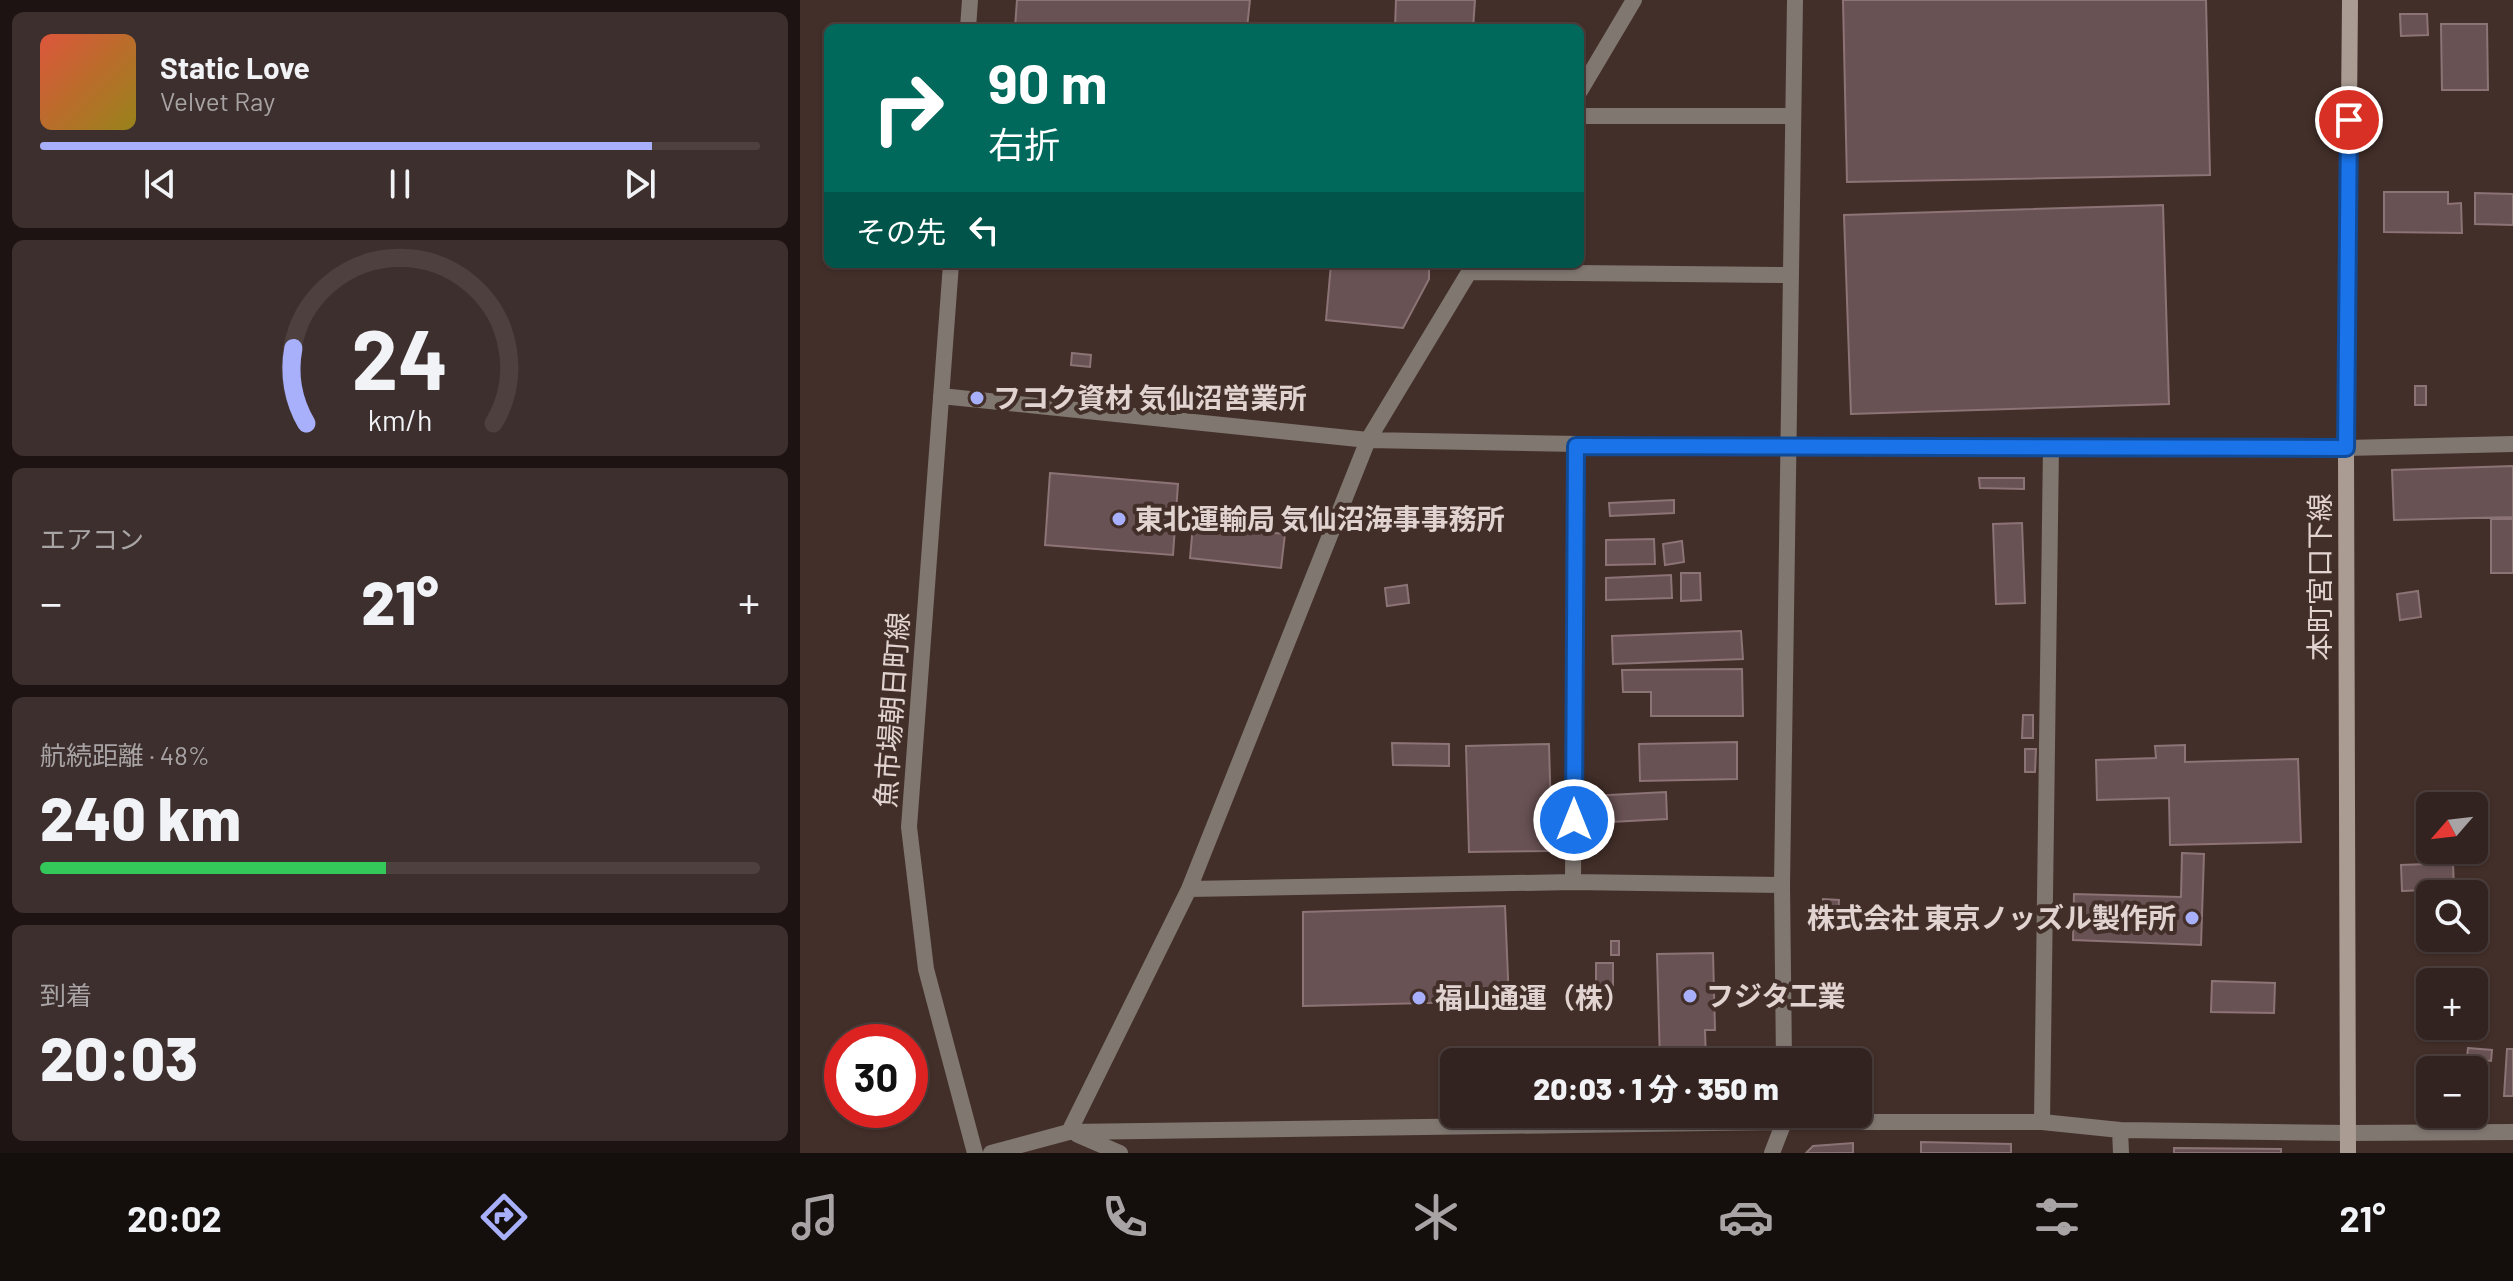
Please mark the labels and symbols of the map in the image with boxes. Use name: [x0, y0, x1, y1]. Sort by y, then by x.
pin: [2315, 86, 2383, 154]
place label: フコク資材 気仙沼営業所: [993, 380, 1307, 414]
marker: フコク資材 気仙沼営業所: [968, 389, 986, 407]
street label: 本町宮口下線: [2302, 493, 2336, 661]
place label: 東北運輸局 気仙沼海事事務所: [1135, 501, 1505, 535]
marker: 東北運輸局 気仙沼海事事務所: [1110, 510, 1128, 528]
street label: 魚市場朝日町線: [867, 611, 915, 809]
position arrow: [1532, 778, 1616, 862]
north arrow: [2416, 792, 2488, 864]
place label: 株式会社 東京ノッズル製作所: [1807, 900, 2176, 934]
marker: 株式会社 東京ノッズル製作所: [2183, 909, 2201, 927]
place label: フジタ工業: [1706, 978, 1845, 1012]
place label: 福山通運（株）: [1435, 980, 1631, 1014]
marker: フジタ工業: [1681, 987, 1699, 1005]
marker: 福山通運（株）: [1410, 989, 1428, 1007]
speed limit sign: 30: [824, 1024, 928, 1128]

